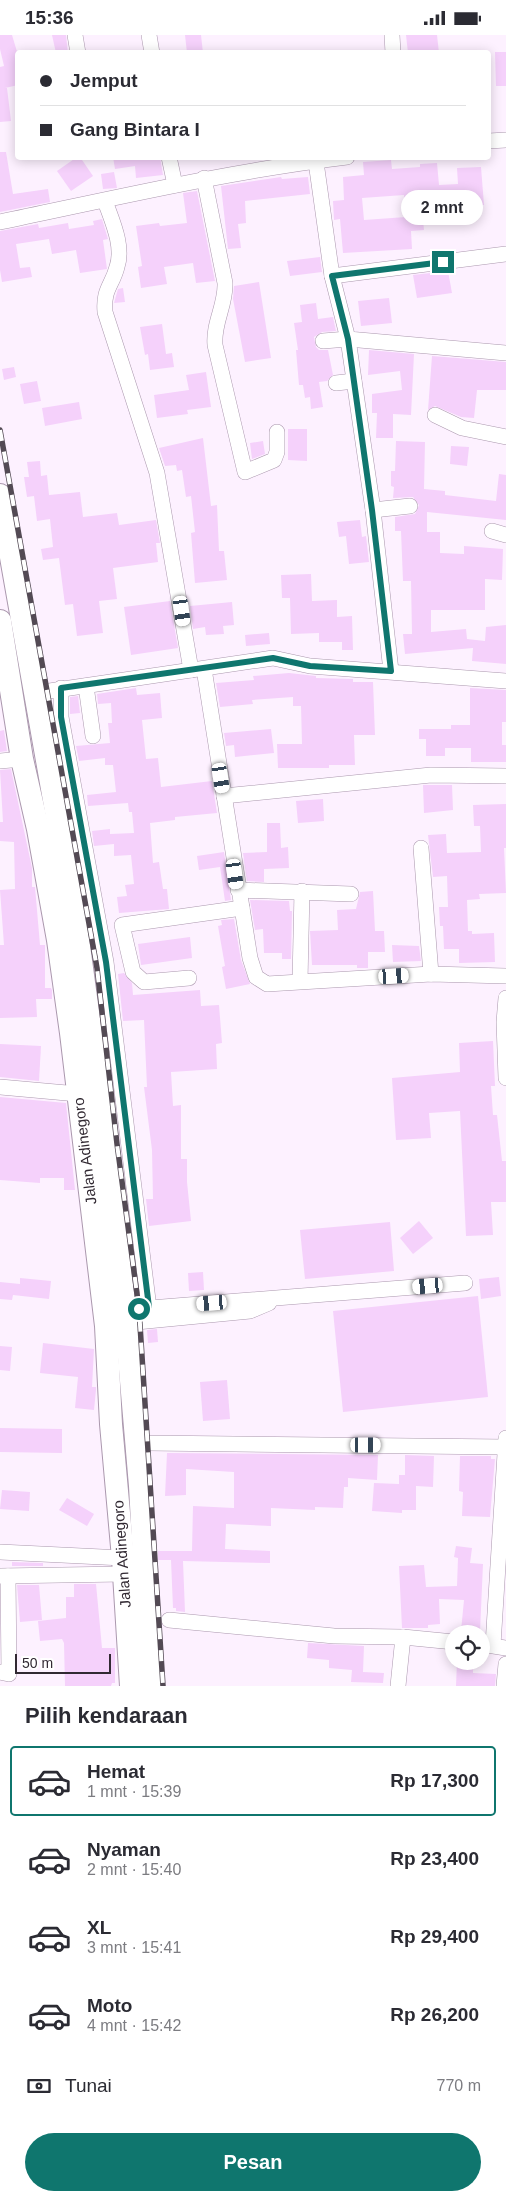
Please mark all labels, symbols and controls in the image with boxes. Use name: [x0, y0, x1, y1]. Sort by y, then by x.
text: 15:36: [25, 7, 74, 28]
text: Jemput: [70, 70, 138, 91]
text: Gang Bintara I: [70, 119, 200, 140]
callout: 2 mnt: [402, 189, 484, 225]
text: 2 mnt: [421, 199, 463, 216]
route end: [432, 251, 454, 273]
car: [172, 595, 191, 627]
car: [211, 762, 230, 794]
car: [225, 858, 244, 890]
car: [378, 968, 409, 984]
street label: Jalan Adinegoro: [70, 1097, 99, 1205]
car: [412, 1277, 443, 1295]
car: [196, 1294, 227, 1312]
route start: [128, 1298, 150, 1320]
car: [351, 1438, 381, 1453]
street label: Jalan Adinegoro: [109, 1500, 134, 1608]
map controls: [445, 1625, 490, 1670]
button: locate: [445, 1625, 490, 1670]
scale bar: [15, 1651, 111, 1674]
text: 50 m: [22, 1655, 53, 1671]
text: Pilih kendaraan: [25, 1703, 188, 1728]
icon: car: [27, 1759, 72, 1804]
text: Hemat: [87, 1761, 145, 1782]
text: Rp 17,300: [390, 1770, 479, 1791]
text: 1 mnt · 15:39: [87, 1783, 181, 1800]
icon: car: [27, 1837, 72, 1882]
text: Nyaman: [87, 1839, 161, 1860]
text: Rp 23,400: [390, 1848, 479, 1869]
text: 2 mnt · 15:40: [87, 1861, 181, 1878]
icon: car: [27, 1915, 72, 1960]
text: XL: [87, 1917, 111, 1938]
text: Rp 29,400: [390, 1926, 479, 1947]
text: 3 mnt · 15:41: [87, 1939, 181, 1956]
icon: car: [27, 1993, 72, 2038]
text: Moto: [87, 1995, 132, 2016]
text: Rp 26,200: [390, 2004, 479, 2025]
text: 4 mnt · 15:42: [87, 2017, 181, 2034]
icon: cash: [25, 2072, 53, 2100]
text: Tunai: [65, 2075, 112, 2096]
text: 770 m: [437, 2077, 481, 2094]
button: Pesan: [25, 2133, 481, 2191]

